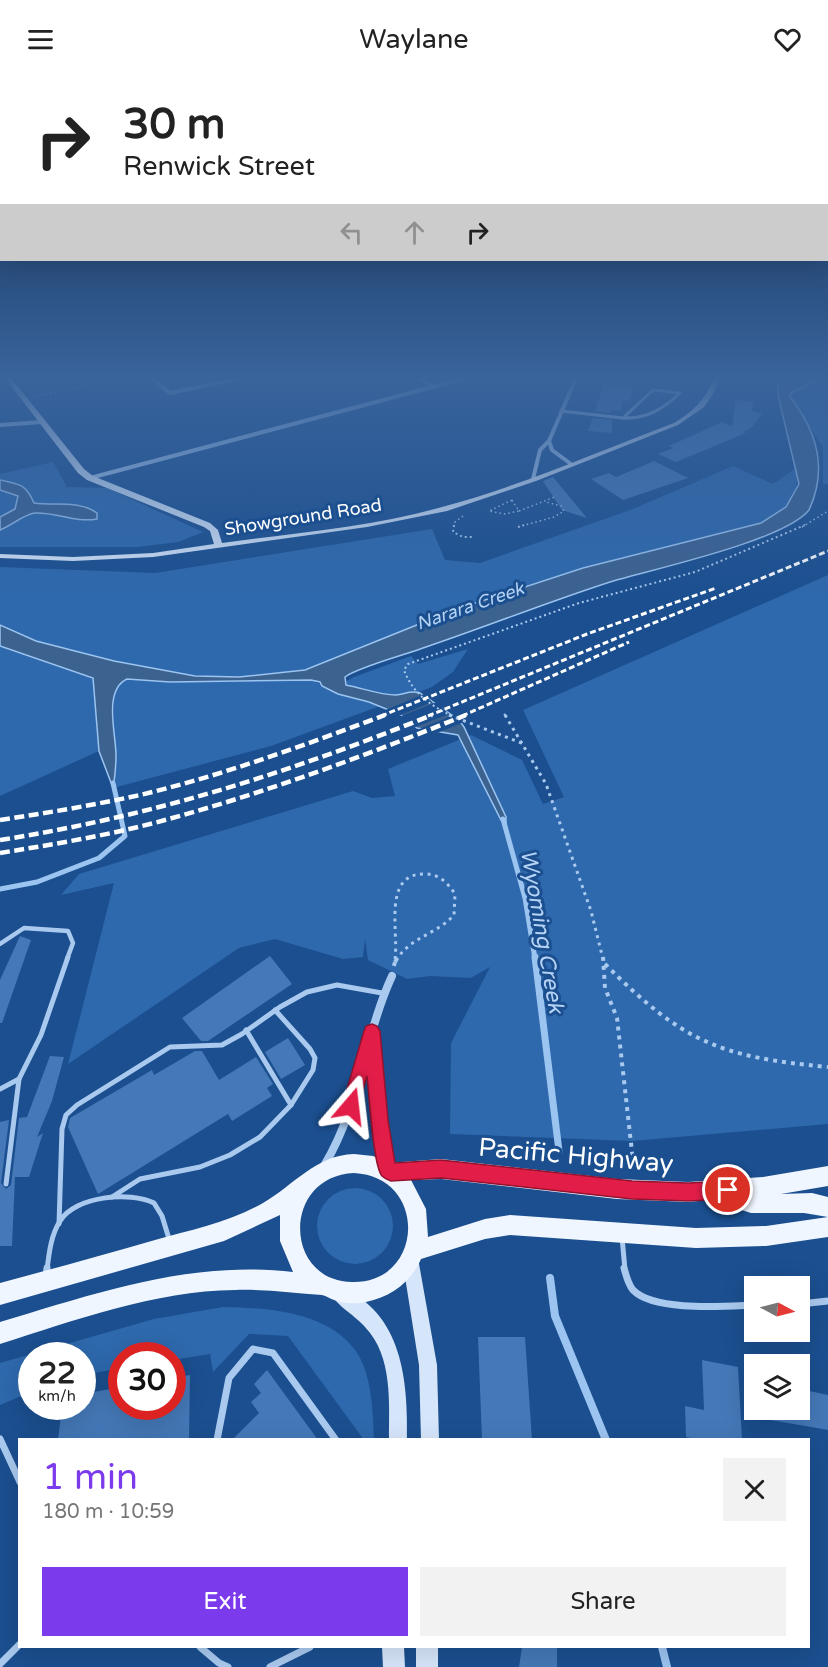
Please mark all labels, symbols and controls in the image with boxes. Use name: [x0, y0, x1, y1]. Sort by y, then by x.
icon: menu: [24, 23, 57, 56]
text: Waylane: [359, 23, 469, 56]
icon: heart: [771, 23, 804, 56]
text: 30 m: [123, 99, 225, 150]
icon: right: [24, 102, 102, 180]
text: Renwick Street: [123, 150, 315, 183]
icon: left: [335, 216, 368, 249]
icon: ahead: [398, 216, 431, 249]
icon: right: [461, 216, 494, 249]
street label: Showground Road: [223, 494, 383, 540]
water label: Narara Creek: [413, 577, 528, 635]
water label: Wyoming Creek: [515, 847, 570, 1017]
position arrow: [319, 1074, 383, 1138]
street label: Pacific Highway: [477, 1132, 675, 1179]
pin: [702, 1164, 753, 1215]
icon: arrive: [711, 1173, 744, 1206]
north arrow: [744, 1276, 810, 1342]
map controls: [744, 1276, 810, 1420]
speed limit sign: 30: [108, 1342, 186, 1420]
button: layers: [744, 1354, 810, 1420]
text: 22: [38, 1355, 76, 1392]
text: km/h: [38, 1387, 76, 1405]
text: 1 min: [42, 1456, 138, 1499]
button: close: [723, 1458, 786, 1521]
text: 180 m · 10:59: [42, 1500, 174, 1524]
button: Exit: [42, 1567, 408, 1636]
button: Share: [420, 1567, 786, 1636]

